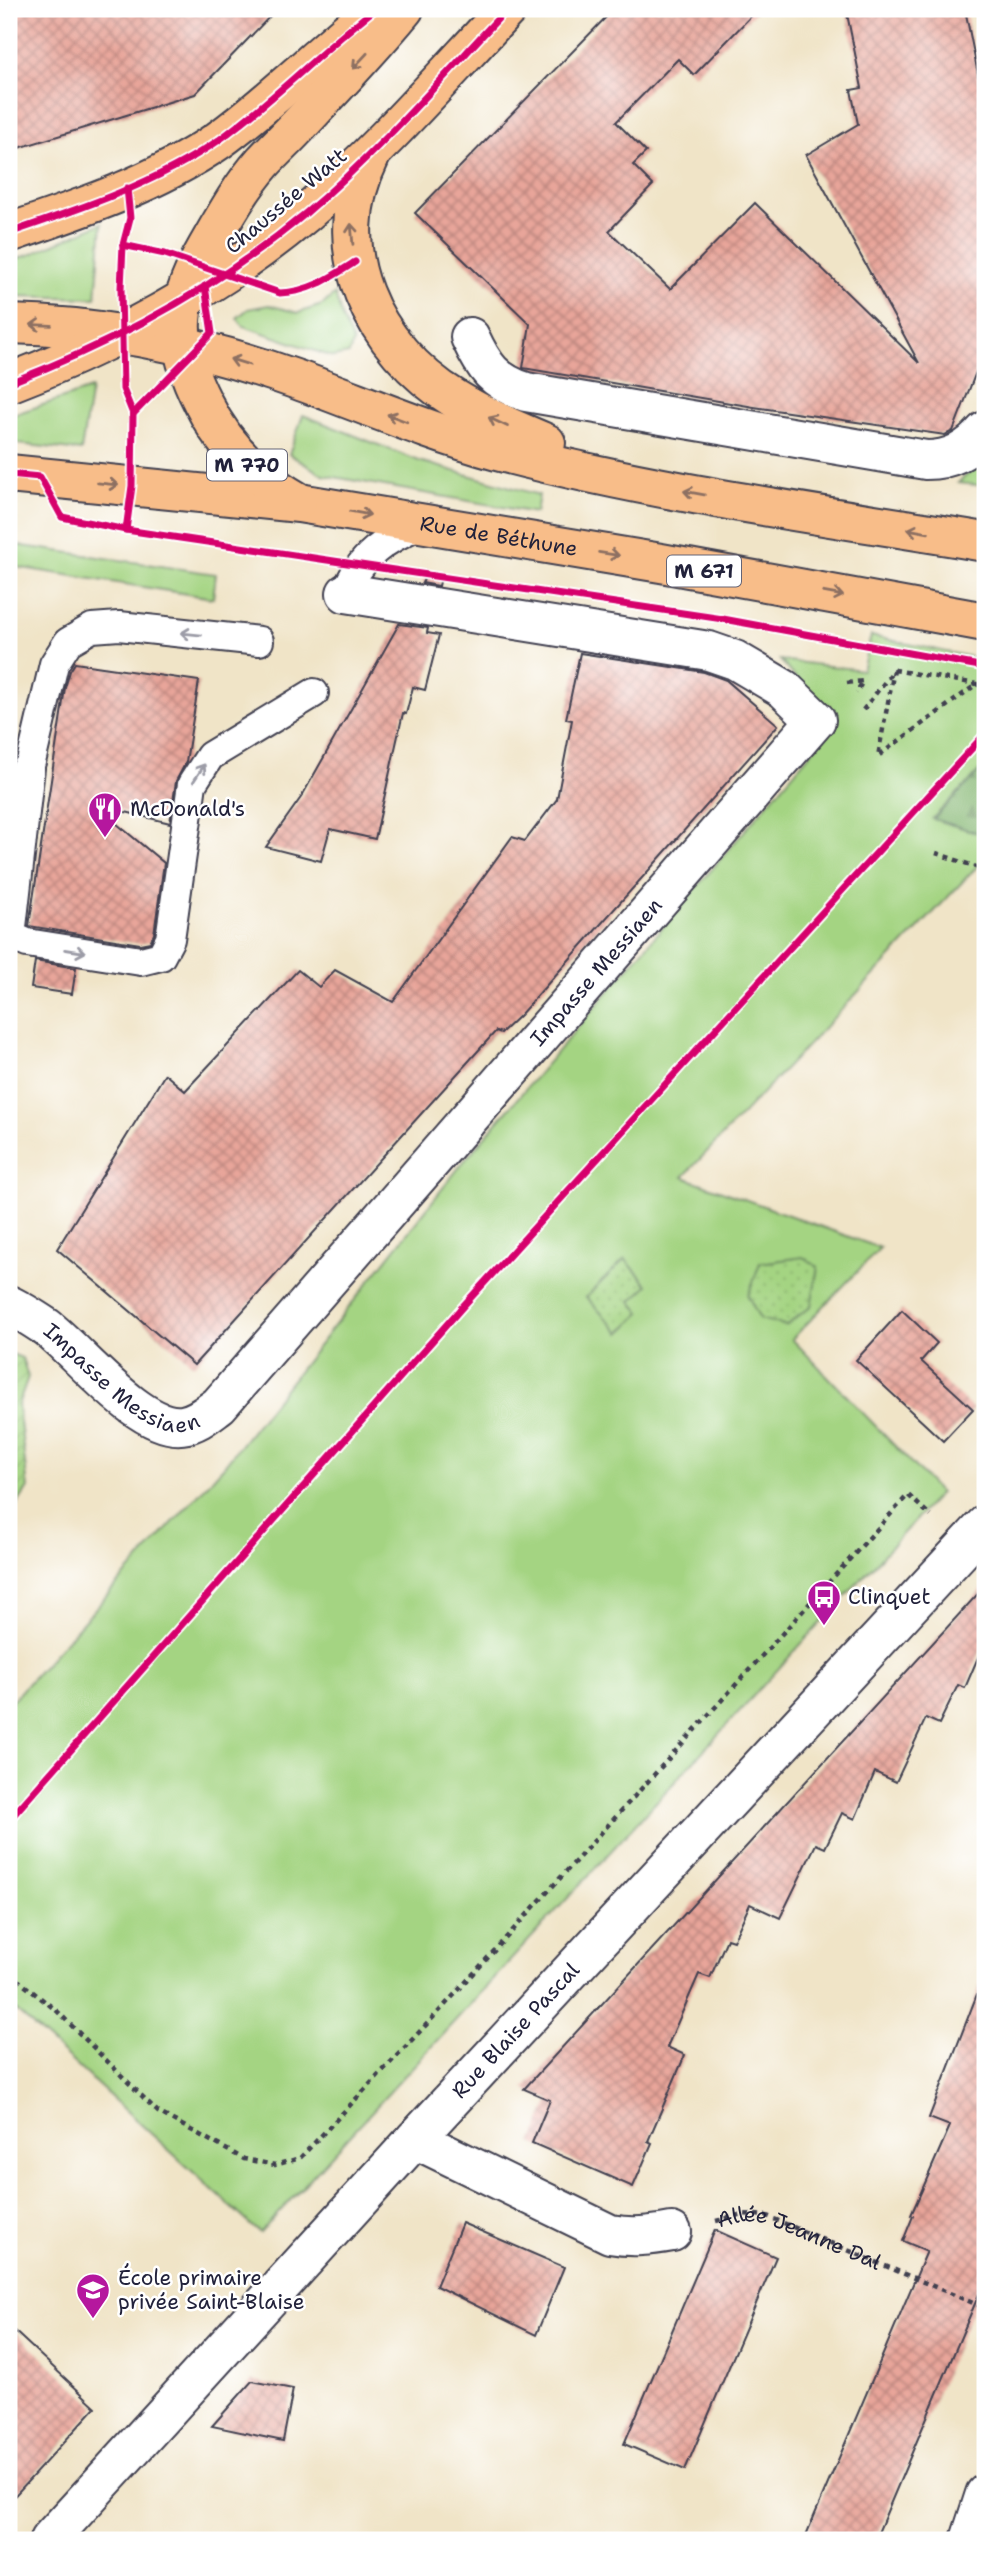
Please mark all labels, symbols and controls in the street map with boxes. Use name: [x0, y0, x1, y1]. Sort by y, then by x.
one-way arrow: [351, 52, 368, 69]
street label: Chaussée Watt: [219, 142, 353, 260]
one-way arrow: [345, 223, 358, 246]
one-way arrow: [30, 318, 53, 331]
one-way arrow: [229, 354, 251, 367]
one-way arrow: [386, 411, 408, 423]
one-way arrow: [488, 415, 509, 429]
road number: M 770: [207, 450, 287, 480]
one-way arrow: [97, 478, 119, 491]
one-way arrow: [683, 486, 706, 499]
one-way arrow: [348, 507, 371, 520]
street label: Rue de Béthune: [418, 509, 580, 563]
one-way arrow: [907, 524, 930, 537]
one-way arrow: [597, 548, 620, 561]
road number: M 671: [667, 556, 741, 586]
one-way arrow: [821, 588, 844, 602]
one-way arrow: [181, 627, 203, 640]
one-way arrow: [192, 764, 207, 783]
restaurant icon: McDonald's: [86, 790, 124, 839]
place label: McDonald's: [130, 795, 245, 823]
street label: Impasse Messiaen: [524, 892, 669, 1052]
one-way arrow: [63, 944, 86, 957]
street label: Impasse Messiaen: [38, 1317, 204, 1440]
bus stop icon: Clinquet: [805, 1578, 843, 1627]
place label: Clinquet: [848, 1583, 931, 1611]
street label: Rue Blaise Pascal: [446, 1956, 586, 2104]
street label: Allée Jeanne Dal: [714, 2200, 886, 2277]
place label: École primaire privée Saint-Blaise: [118, 2263, 305, 2316]
school or university icon: École primaire privée Saint-Blaise: [74, 2271, 112, 2320]

